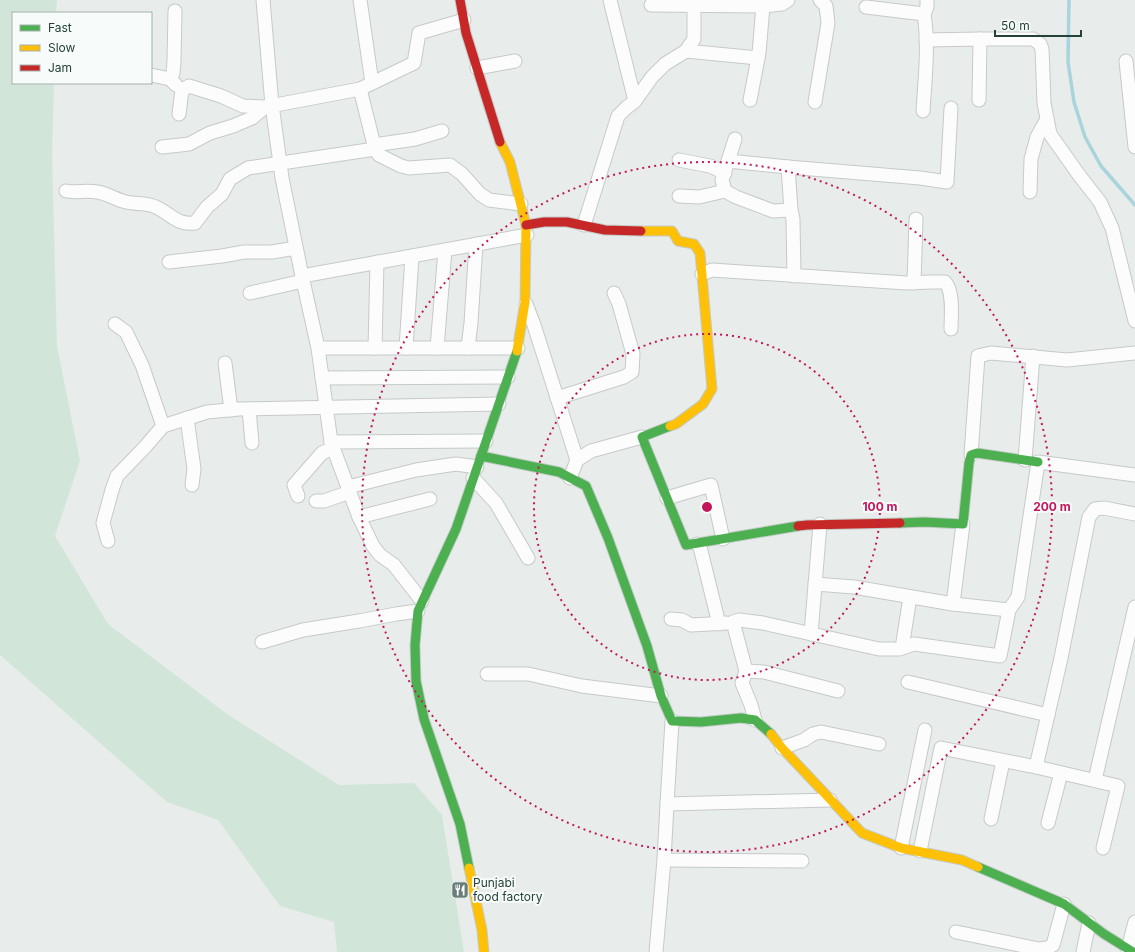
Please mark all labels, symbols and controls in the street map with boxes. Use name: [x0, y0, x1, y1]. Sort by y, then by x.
legend: [12, 12, 152, 84]
scale bar: [995, 12, 1081, 38]
text: 50 m: [1001, 18, 1030, 33]
text: Fast: [48, 20, 72, 35]
text: Slow: [48, 40, 76, 55]
text: Jam: [48, 60, 72, 75]
text: 100 m: [862, 499, 898, 514]
text: 200 m: [1033, 499, 1071, 514]
centre of rings: [700, 500, 714, 514]
place label: Punjabi food factory: [473, 875, 543, 904]
restaurant icon: Punjabi food factory: [450, 880, 470, 900]

